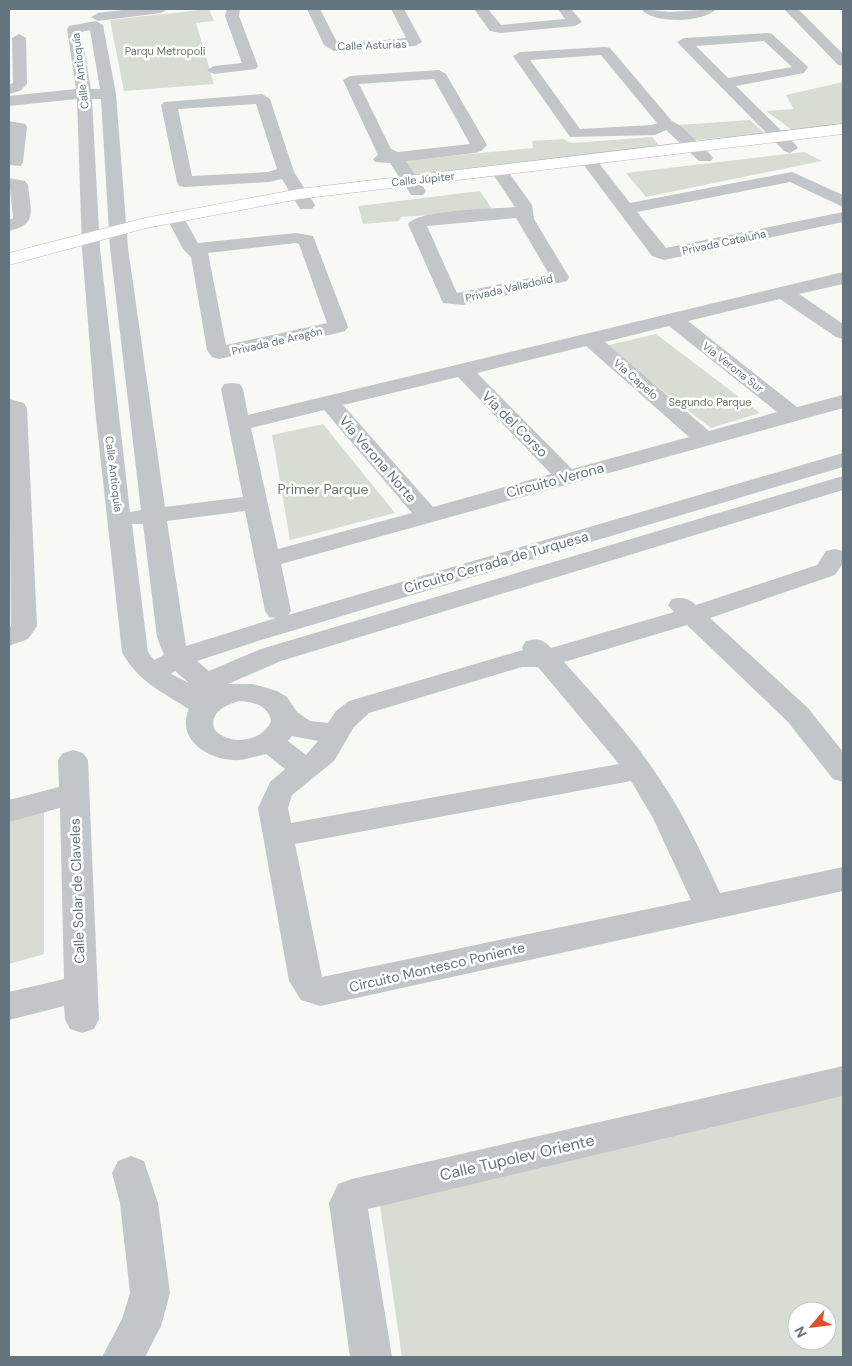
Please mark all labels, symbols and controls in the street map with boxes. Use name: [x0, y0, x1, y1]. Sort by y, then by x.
street label: Calle Antioquía: [68, 32, 92, 110]
street label: Calle Asturias: [337, 37, 407, 53]
park label: Parqu Metropoli: [125, 44, 205, 58]
street label: Calle Júpiter: [391, 169, 455, 189]
street label: Privada Cataluña: [681, 226, 767, 258]
street label: Privada Valladolid: [464, 271, 554, 305]
street label: Privada de Aragón: [230, 324, 324, 358]
street label: Vía Verona Sur: [700, 339, 766, 395]
street label: Vía Capelo: [611, 356, 661, 402]
street label: Vía del Corso: [478, 387, 552, 461]
park label: Segundo Parque: [668, 395, 752, 409]
street label: Vía Verona Norte: [335, 412, 421, 506]
street label: Calle Antioquía: [102, 435, 126, 513]
street label: Circuito Verona: [504, 458, 606, 502]
park label: Primer Parque: [277, 480, 369, 498]
street label: Circuito Cerrada de Turquesa: [402, 527, 590, 597]
street label: Calle Solar de Claveles: [65, 818, 89, 964]
street label: Circuito Montesco Poniente: [347, 938, 527, 996]
street label: Calle Tupolev Oriente: [438, 1129, 596, 1185]
north arrow: [787, 1301, 837, 1351]
text: N: [790, 1323, 811, 1341]

